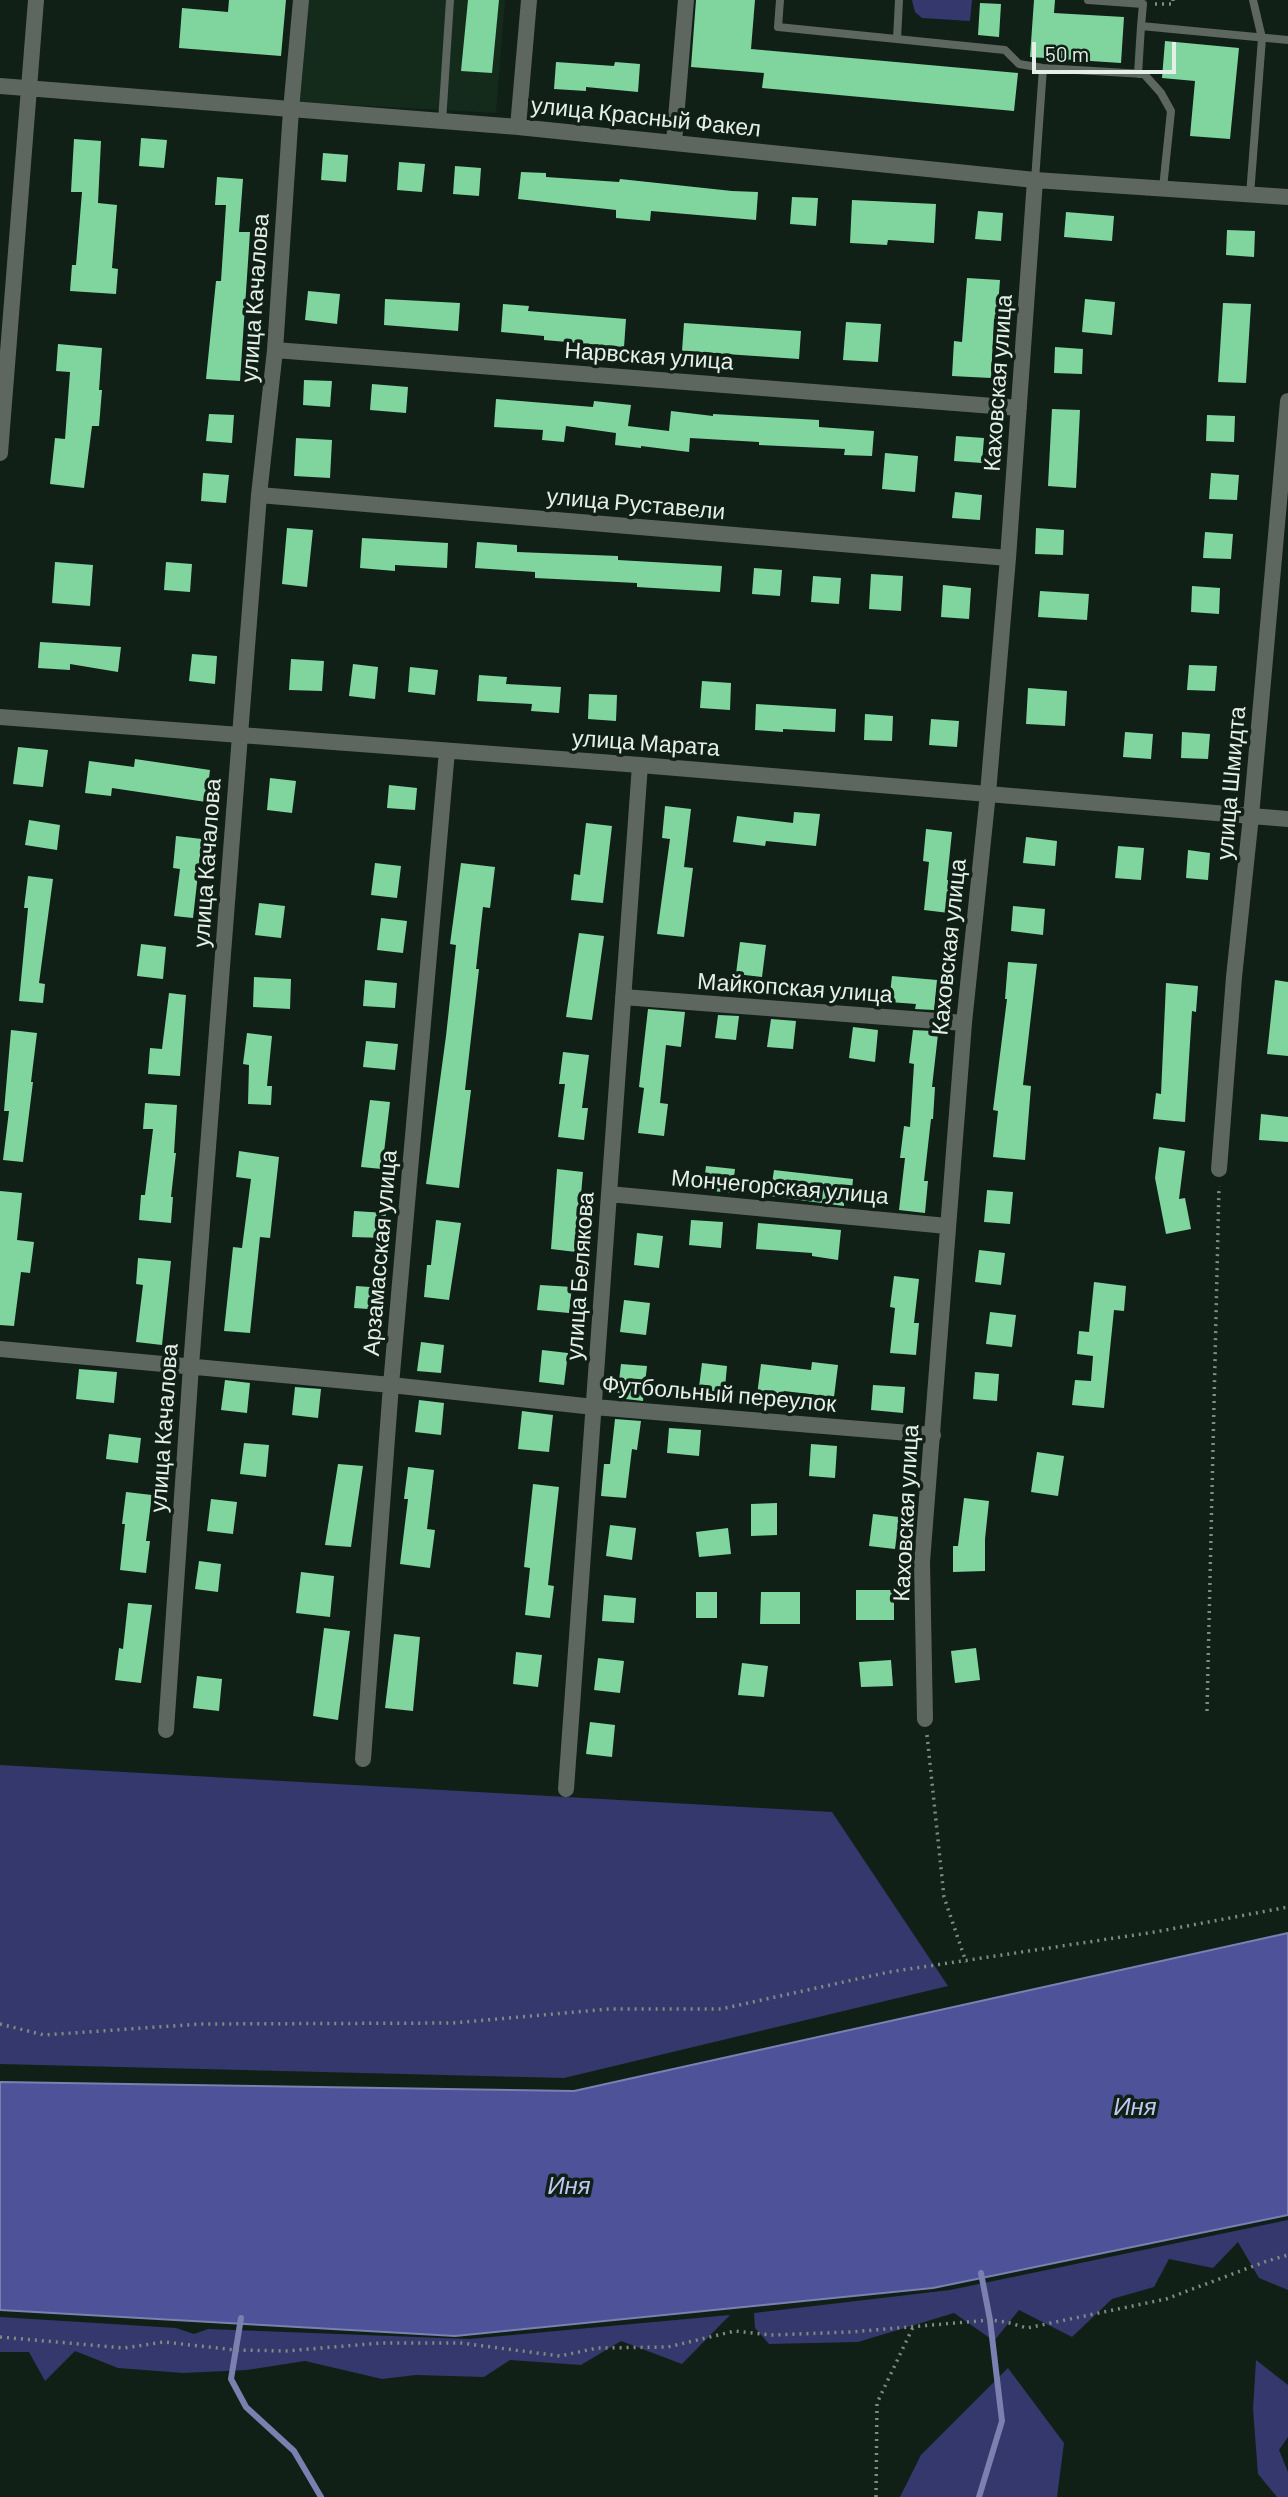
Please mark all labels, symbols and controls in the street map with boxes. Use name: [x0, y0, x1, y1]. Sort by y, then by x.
scale bar: [1036, 28, 1180, 72]
text: 50 m: [1045, 41, 1089, 66]
street label: улица Красный Факел: [530, 91, 762, 143]
street label: улица Качалова: [235, 212, 275, 384]
street label: Каховская улица: [978, 294, 1018, 472]
street label: Нарвская улица: [564, 336, 734, 376]
street label: улица Руставели: [546, 482, 726, 526]
street label: улица Шмидта: [1211, 705, 1251, 861]
street label: улица Марата: [571, 724, 721, 762]
street label: улица Качалова: [187, 777, 227, 949]
street label: Каховская улица: [926, 857, 972, 1037]
street label: Майкопская улица: [696, 967, 894, 1009]
street label: Арзамасская улица: [357, 1149, 403, 1357]
street label: Мончегорская улица: [670, 1164, 890, 1210]
street label: улица Белякова: [560, 1191, 600, 1361]
street label: улица Качалова: [144, 1342, 184, 1514]
street label: Футбольный переулок: [601, 1370, 837, 1418]
street label: Каховская улица: [888, 1424, 924, 1602]
water label: Иня: [1113, 2093, 1157, 2121]
water label: Иня: [547, 2172, 591, 2200]

